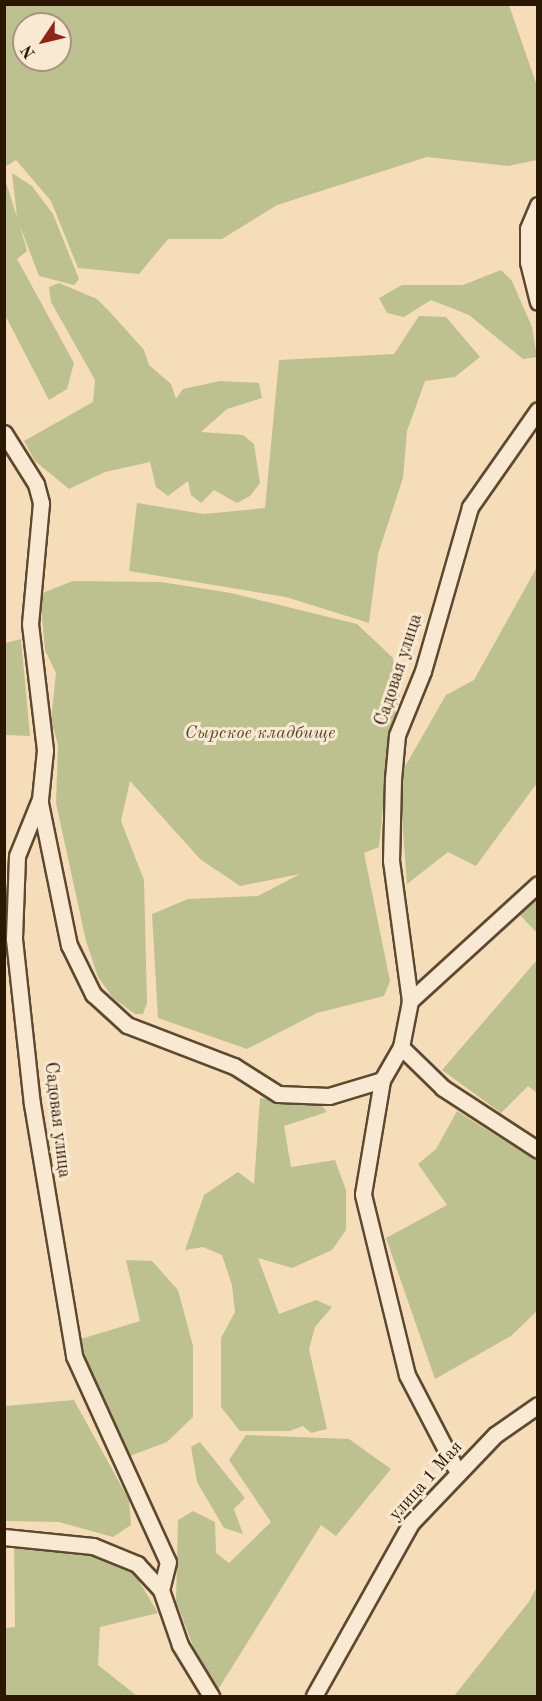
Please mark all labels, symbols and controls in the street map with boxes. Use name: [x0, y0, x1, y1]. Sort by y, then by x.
north arrow: [12, 12, 72, 72]
text: N: [19, 42, 39, 61]
street label: Садовая улица: [371, 611, 427, 729]
park label: Сырское кладбище: [185, 722, 335, 744]
street label: Садовая улица: [39, 1061, 75, 1179]
street label: улица 1 Мая: [385, 1437, 467, 1525]

